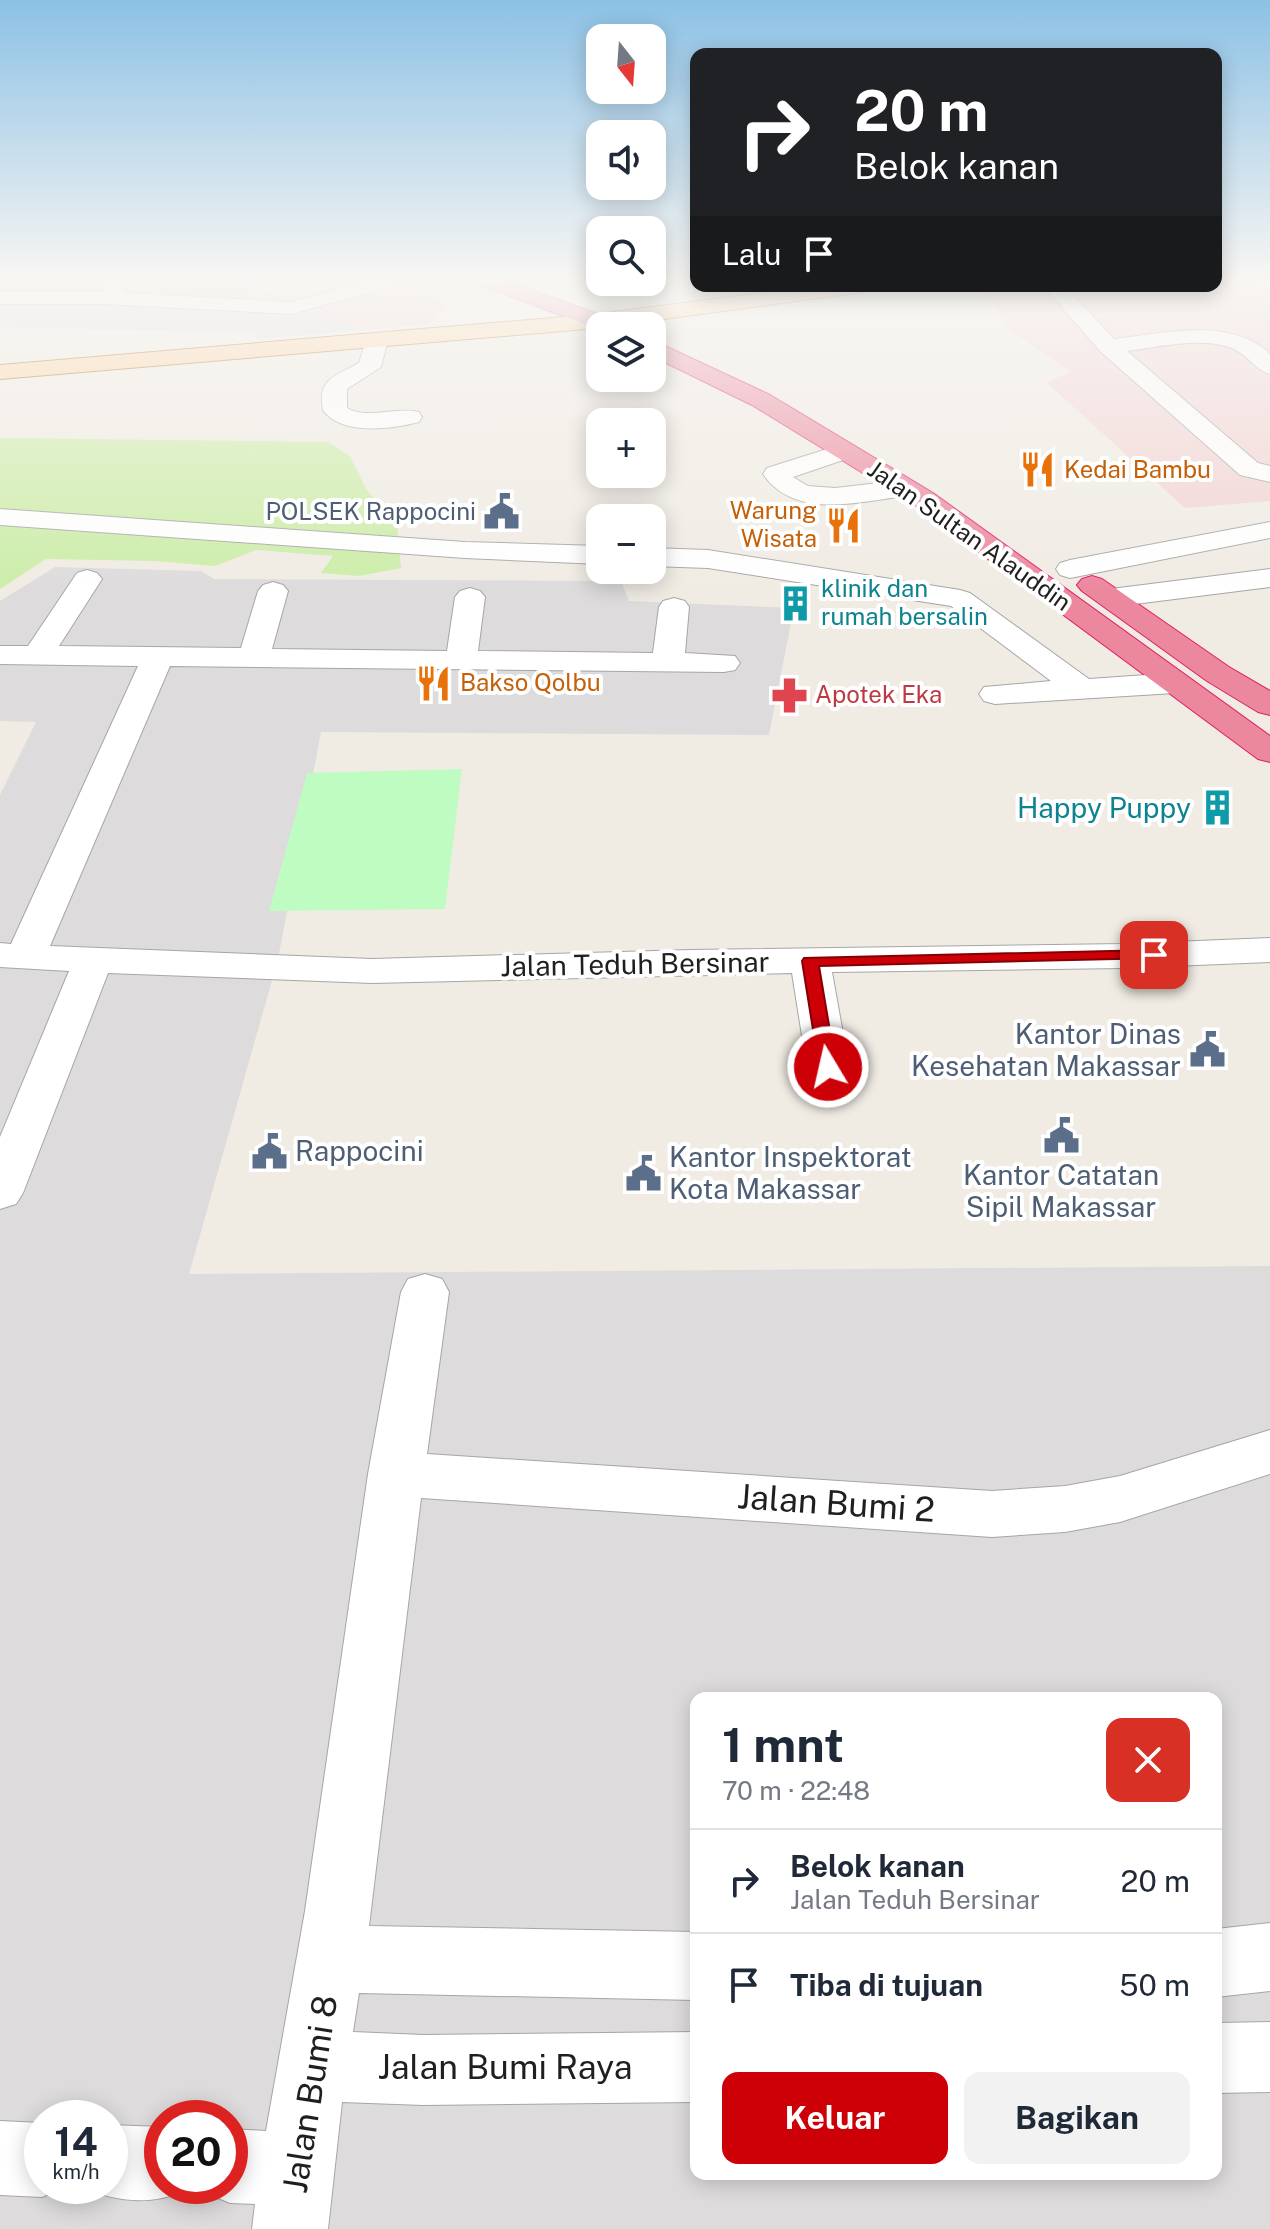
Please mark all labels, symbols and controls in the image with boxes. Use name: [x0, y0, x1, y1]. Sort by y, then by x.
north arrow: [586, 24, 666, 104]
map controls: [586, 24, 666, 584]
text: 20 m: [854, 78, 988, 144]
icon: right: [722, 80, 826, 184]
button: sound: [586, 120, 666, 200]
text: Belok kanan: [854, 145, 1059, 187]
button: search: [586, 216, 666, 296]
icon: arrive: [797, 232, 841, 276]
text: Lalu: [722, 236, 781, 272]
button: layers: [586, 312, 666, 392]
button: +: [586, 408, 666, 488]
restaurant icon: Kedai Bambu: [1019, 451, 1057, 489]
street label: Jalan Sultan Alauddin: [863, 454, 1077, 616]
place label: Kedai Bambu: [1064, 455, 1211, 483]
public building icon: POLSEK Rappocini: [483, 493, 521, 531]
place label: Warung Wisata: [730, 496, 817, 552]
place label: POLSEK Rappocini: [265, 497, 476, 525]
button: −: [586, 504, 666, 584]
restaurant icon: Warung Wisata: [824, 506, 862, 544]
place label: klinik dan rumah bersalin: [821, 574, 988, 630]
building icon: klinik dan rumah bersalin: [776, 584, 814, 622]
restaurant icon: Bakso Qolbu: [415, 664, 453, 702]
place label: Bakso Qolbu: [460, 668, 601, 696]
pharmacy icon: Apotek Eka: [770, 676, 808, 714]
place label: Apotek Eka: [815, 680, 942, 708]
building icon: Happy Puppy: [1198, 789, 1236, 827]
place label: Happy Puppy: [1017, 791, 1191, 824]
pin: [1120, 921, 1188, 989]
icon: arrive: [1132, 933, 1176, 977]
street label: Jalan Teduh Bersinar: [500, 945, 770, 982]
place label: Kantor Dinas Kesehatan Makassar: [911, 1017, 1181, 1082]
position arrow: [786, 1025, 870, 1109]
public building icon: Kantor Dinas Kesehatan Makassar: [1188, 1031, 1226, 1069]
public building icon: Kantor Catatan Sipil Makassar: [1042, 1116, 1080, 1154]
public building icon: Rappocini: [250, 1132, 288, 1170]
place label: Rappocini: [295, 1134, 424, 1167]
place label: Kantor Inspektorat Kota Makassar: [669, 1140, 912, 1205]
public building icon: Kantor Inspektorat Kota Makassar: [624, 1154, 662, 1192]
place label: Kantor Catatan Sipil Makassar: [963, 1158, 1159, 1223]
street label: Jalan Bumi 2: [736, 1476, 936, 1530]
text: 1 mnt: [722, 1716, 844, 1773]
button: close: [1106, 1718, 1190, 1802]
text: 70 m · 22:48: [722, 1775, 870, 1806]
text: Belok kanan: [790, 1848, 965, 1884]
icon: right: [722, 1859, 766, 1903]
text: 20 m: [1121, 1863, 1190, 1899]
text: Jalan Teduh Bersinar: [790, 1884, 1040, 1915]
icon: arrive: [722, 1963, 766, 2007]
text: Tiba di tujuan: [790, 1967, 983, 2003]
text: 50 m: [1119, 1967, 1190, 2003]
street label: Jalan Bumi 8: [275, 1992, 345, 2196]
street label: Jalan Bumi Raya: [377, 2047, 633, 2087]
button: Keluar: [722, 2072, 948, 2164]
button: Bagikan: [964, 2072, 1190, 2164]
speed limit sign: 20: [144, 2100, 248, 2204]
text: 14: [54, 2118, 98, 2165]
text: km/h: [52, 2160, 100, 2184]

